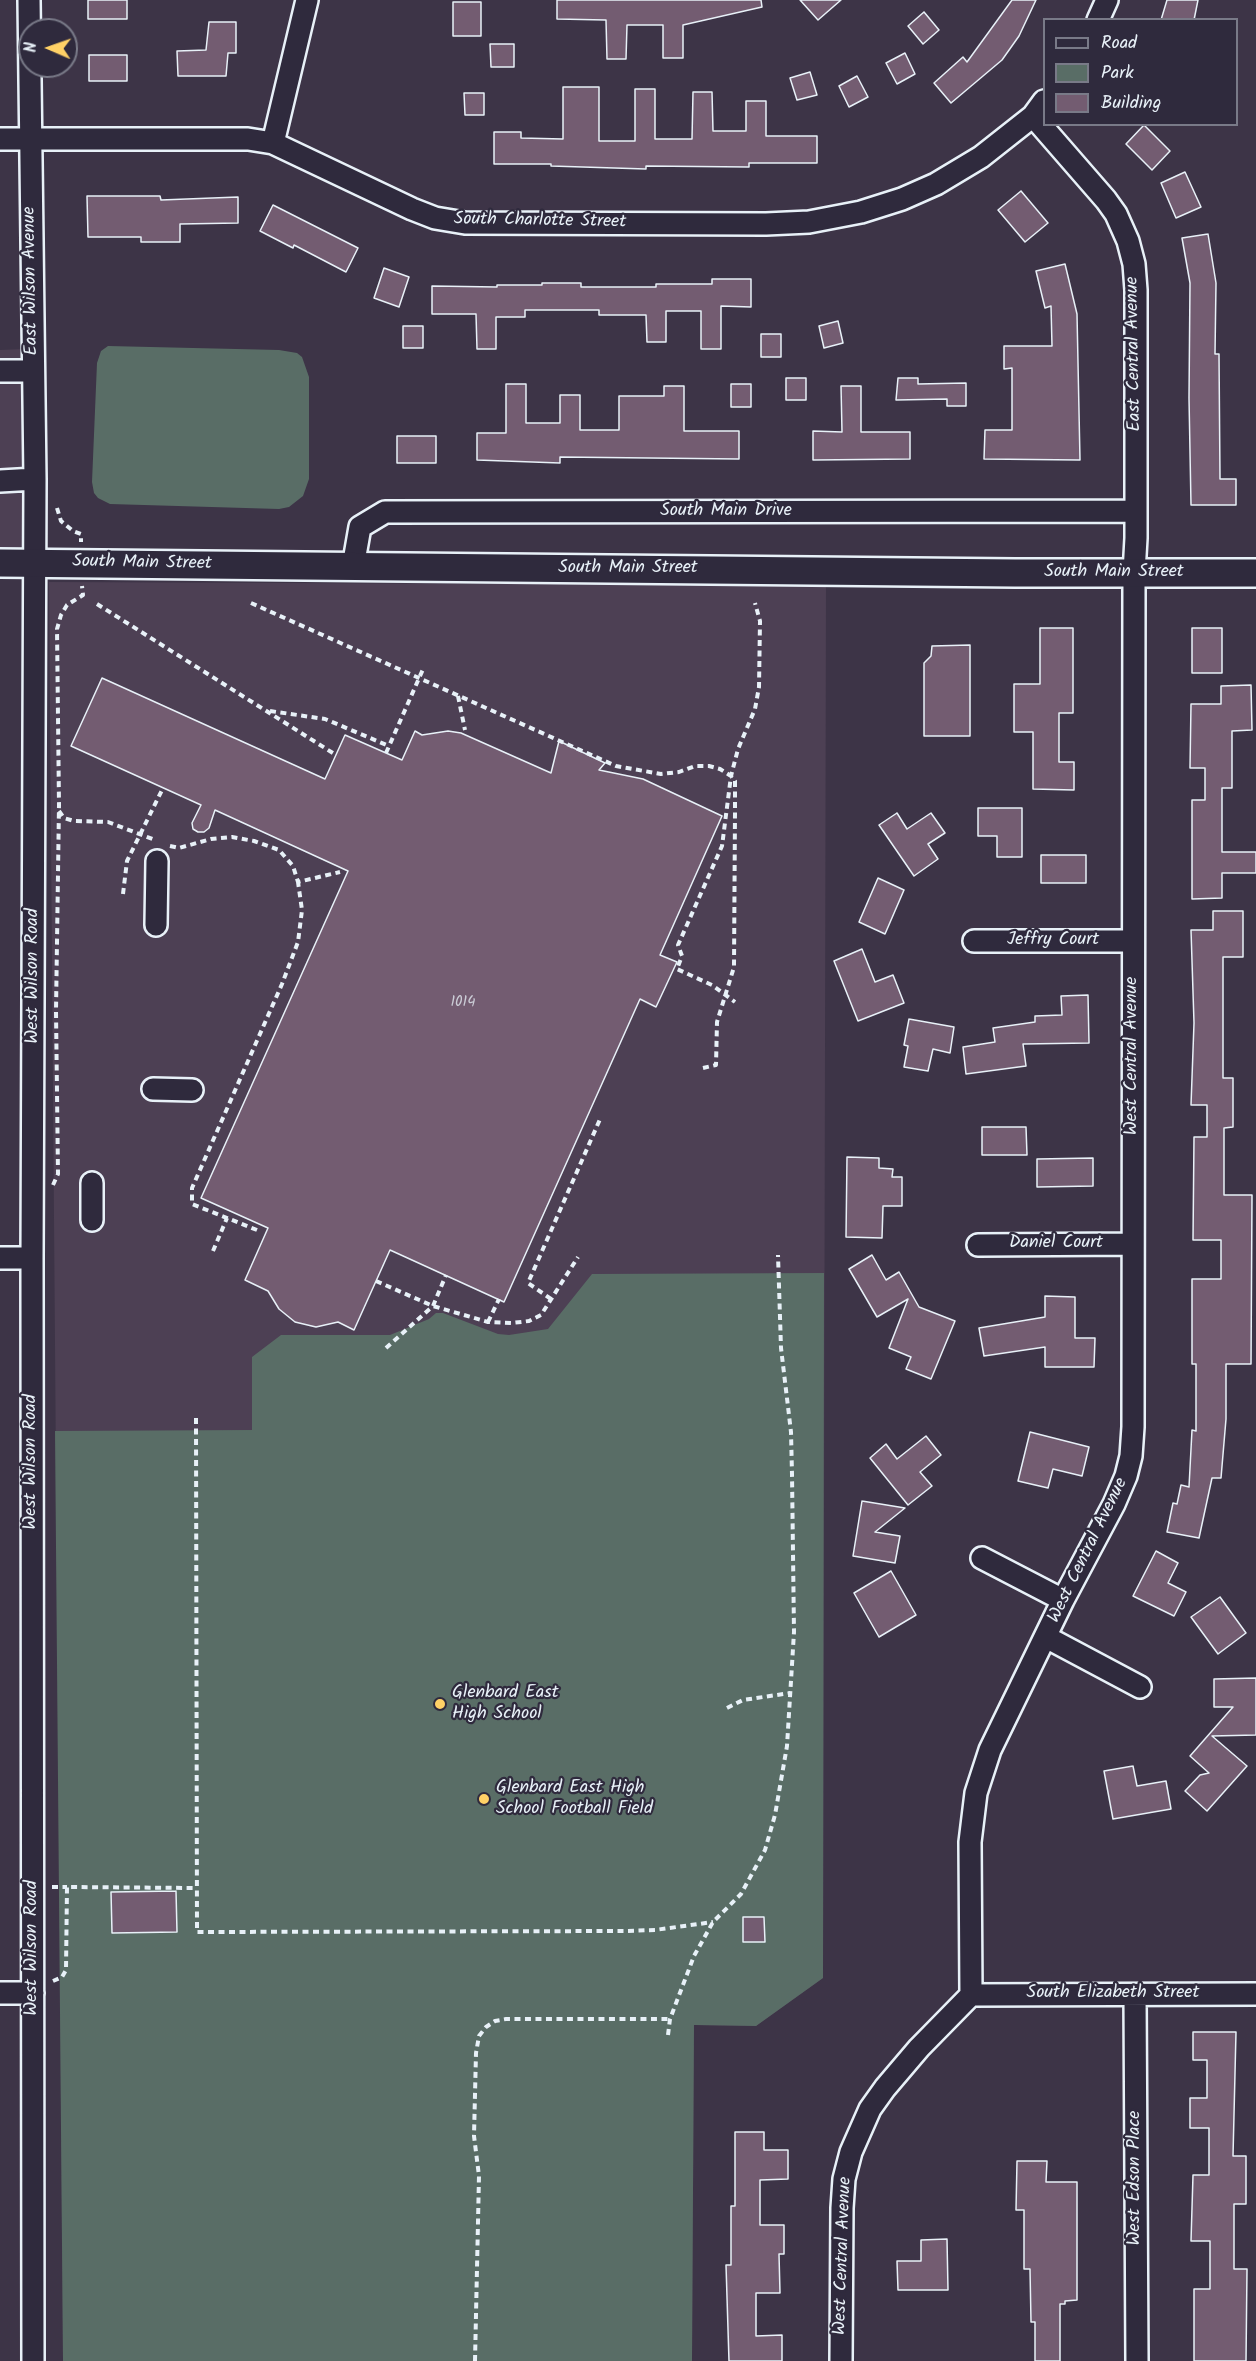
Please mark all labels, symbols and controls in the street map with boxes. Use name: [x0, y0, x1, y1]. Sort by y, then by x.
north arrow: [18, 18, 78, 78]
legend: [1043, 18, 1238, 126]
text: Road: [1101, 29, 1137, 58]
text: N: [19, 42, 44, 53]
text: Park: [1101, 59, 1134, 88]
text: Building: [1101, 89, 1161, 118]
street label: East Wilson Avenue: [20, 206, 44, 356]
street label: South Charlotte Street: [454, 210, 626, 234]
street label: East Central Avenue: [1123, 276, 1147, 432]
street label: South Main Drive: [660, 501, 792, 523]
street label: South Main Street: [72, 552, 212, 576]
street label: South Main Street: [558, 558, 698, 580]
street label: South Main Street: [1044, 562, 1184, 584]
street label: West Wilson Road: [23, 908, 45, 1044]
street label: Jeffry Court: [1007, 930, 1099, 952]
street label: West Central Avenue: [1122, 977, 1144, 1135]
house number: 1014: [450, 994, 476, 1012]
street label: Daniel Court: [1009, 1233, 1103, 1255]
street label: West Wilson Road: [21, 1394, 43, 1530]
street label: West Central Avenue: [1045, 1475, 1133, 1627]
place label: Glenbard East High School: [452, 1683, 559, 1726]
marker: Glenbard East High School: [433, 1697, 447, 1711]
place label: Glenbard East High School Football Field: [496, 1778, 653, 1820]
marker: Glenbard East High School Football Field: [477, 1792, 491, 1806]
street label: West Wilson Road: [22, 1880, 44, 2016]
street label: South Elizabeth Street: [1027, 1983, 1199, 2005]
street label: West Edson Place: [1125, 2111, 1147, 2245]
street label: West Central Avenue: [830, 2176, 858, 2336]

